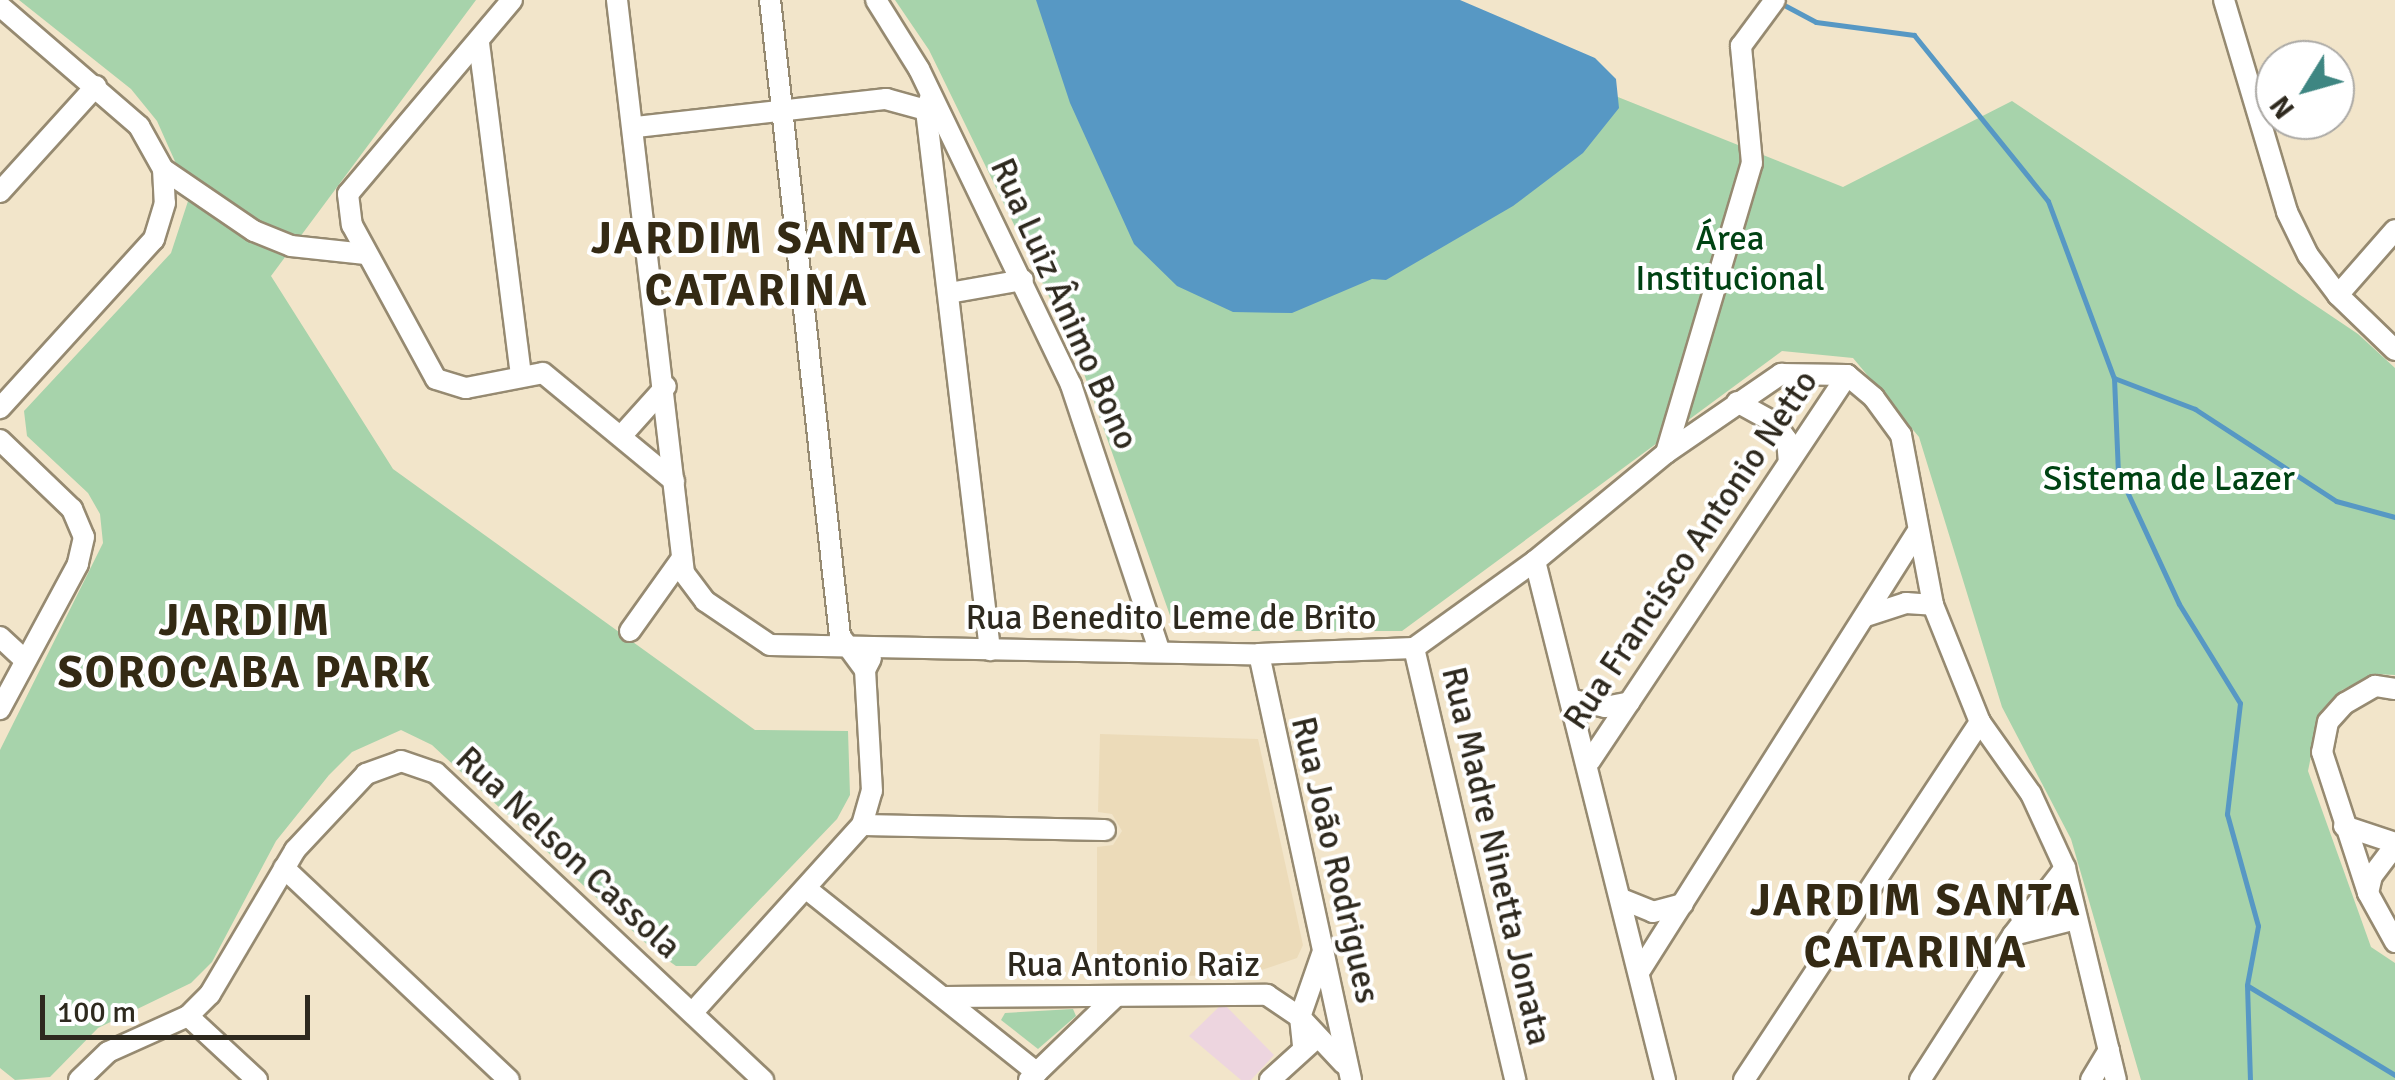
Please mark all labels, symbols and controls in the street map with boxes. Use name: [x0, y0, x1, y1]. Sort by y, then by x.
north arrow: [2255, 40, 2355, 140]
text: N: [2263, 89, 2302, 125]
street label: Rua Luiz Ânimo Bono: [981, 152, 1147, 456]
district label: JARDIM SANTA CATARINA: [591, 212, 923, 318]
park label: Área Institucional: [1635, 218, 1825, 300]
street label: Rua Francisco Antonio Netto: [1555, 362, 1827, 738]
park label: Sistema de Lazer: [2043, 458, 2295, 500]
district label: JARDIM SOROCABA PARK: [58, 594, 432, 700]
street label: Rua Benedito Leme de Brito: [965, 597, 1377, 639]
street label: Rua Madre Ninetta Jonata: [1432, 663, 1560, 1049]
street label: Rua João Rodrigues: [1282, 713, 1388, 1007]
street label: Rua Nelson Cassola: [447, 738, 689, 968]
district label: JARDIM SANTA CATARINA: [1750, 874, 2082, 980]
street label: Rua Antonio Raiz: [1006, 944, 1260, 986]
scale bar: [45, 975, 315, 1037]
text: 100 m: [57, 994, 136, 1031]

